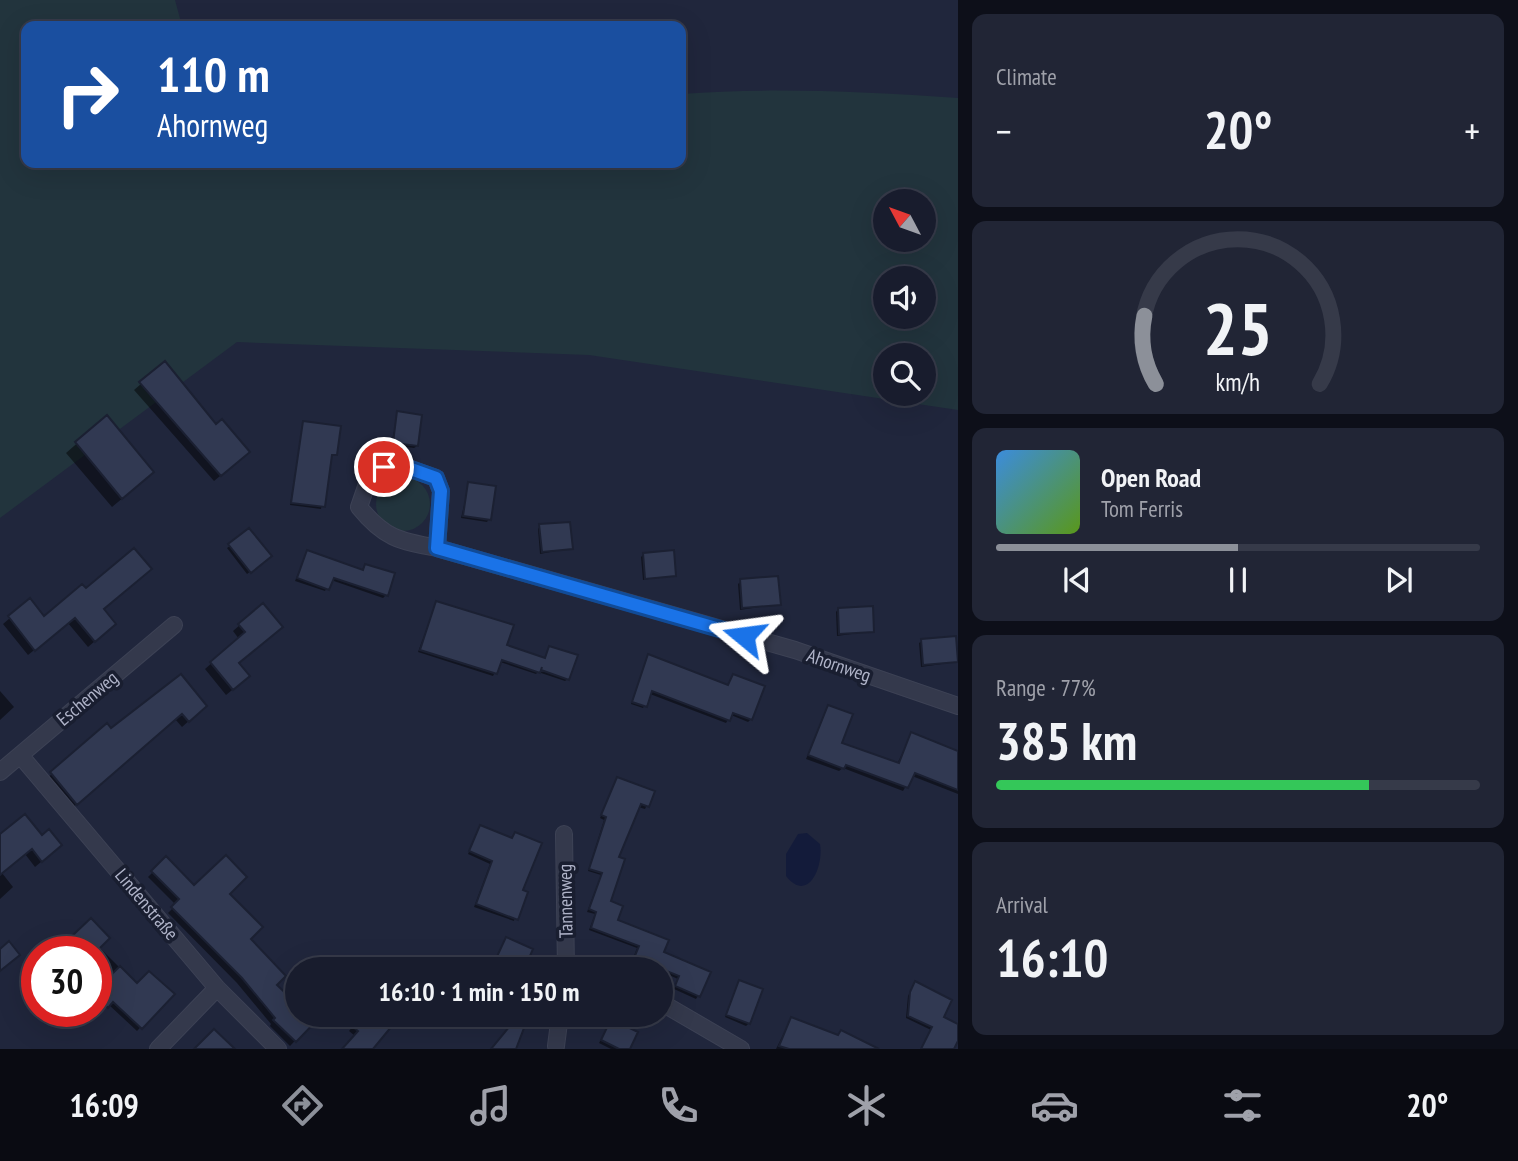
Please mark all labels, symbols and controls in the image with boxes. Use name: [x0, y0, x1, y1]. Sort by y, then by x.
text: 110 m: [157, 42, 270, 106]
icon: right: [42, 49, 133, 140]
text: Climate: [996, 62, 1057, 91]
text: 20°: [1204, 96, 1272, 163]
text: Ahornweg: [157, 104, 268, 146]
text: −: [996, 106, 1012, 155]
text: +: [1464, 106, 1480, 155]
north arrow: [873, 189, 936, 252]
map controls: [873, 189, 936, 406]
button: sound: [873, 266, 936, 329]
text: 25: [1203, 280, 1273, 374]
button: search: [873, 343, 936, 406]
text: km/h: [1216, 365, 1260, 397]
pin: [354, 437, 414, 497]
icon: arrive: [365, 448, 403, 486]
text: Open Road: [1101, 461, 1201, 494]
text: Tom Ferris: [1101, 494, 1183, 523]
icon: previous: [1058, 561, 1096, 599]
icon: pause: [1219, 561, 1257, 599]
icon: next: [1380, 561, 1418, 599]
position arrow: [707, 599, 781, 673]
street label: Ahornweg: [804, 643, 874, 687]
street label: Eschenweg: [51, 665, 123, 731]
text: Range · 77%: [996, 673, 1096, 702]
text: 385 km: [996, 707, 1137, 774]
street label: Lindenstraße: [110, 863, 184, 945]
street label: Tannenweg: [552, 864, 578, 938]
text: Arrival: [996, 890, 1048, 919]
text: 16:10: [996, 924, 1108, 991]
speed limit sign: 30: [21, 936, 112, 1027]
text: 16:10 · 1 min · 150 m: [379, 975, 579, 1008]
icon: directions: [278, 1081, 327, 1130]
icon: music: [466, 1081, 515, 1130]
icon: phone: [654, 1081, 703, 1130]
icon: climate: [842, 1081, 891, 1130]
icon: car: [1030, 1081, 1079, 1130]
icon: filters: [1218, 1081, 1267, 1130]
text: 16:09: [70, 1084, 139, 1126]
text: 20°: [1406, 1084, 1448, 1126]

